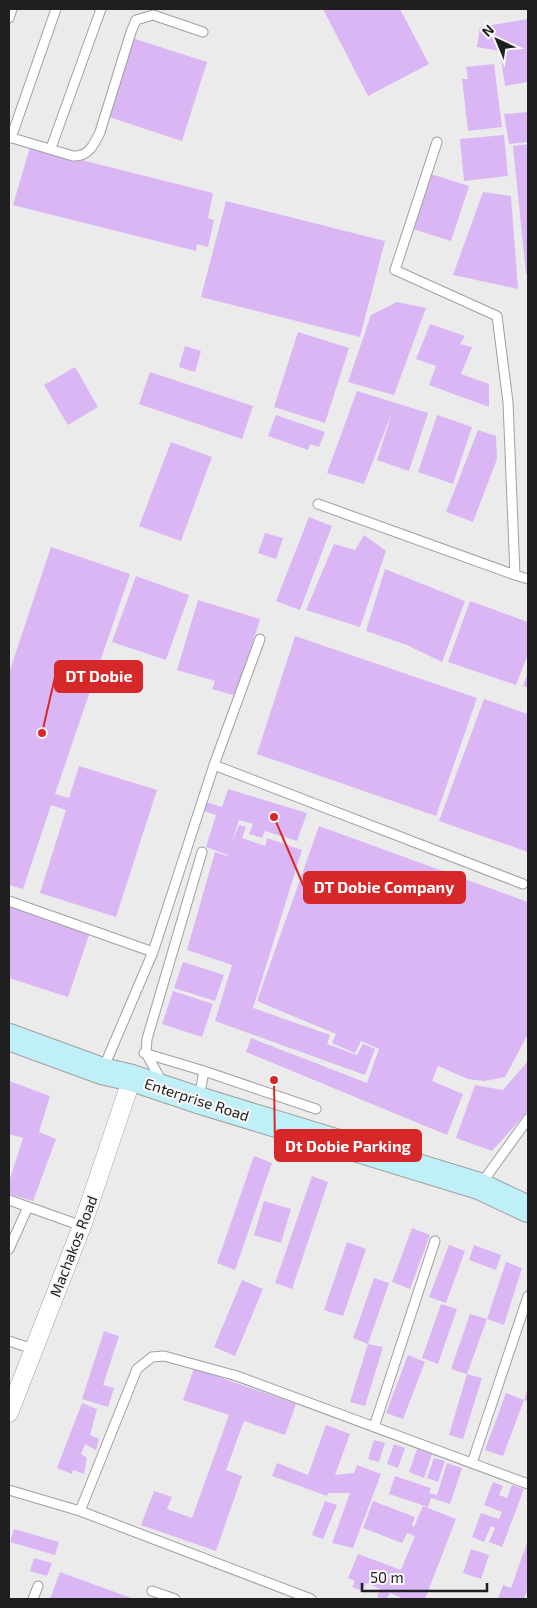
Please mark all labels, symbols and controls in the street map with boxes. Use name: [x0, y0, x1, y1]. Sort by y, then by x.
north arrow: [472, 15, 522, 65]
text: N: [478, 21, 497, 40]
callout: DT Dobie: [55, 661, 142, 692]
text: DT Dobie: [66, 666, 132, 685]
callout: DT Dobie Company: [304, 872, 465, 903]
text: DT Dobie Company: [314, 877, 454, 897]
street label: Enterprise Road: [142, 1074, 252, 1124]
callout: Dt Dobie Parking: [275, 1130, 421, 1161]
text: Dt Dobie Parking: [285, 1136, 412, 1155]
street label: Machakos Road: [45, 1193, 101, 1299]
scale bar: [362, 1560, 487, 1592]
text: 50 m: [370, 1568, 404, 1586]

